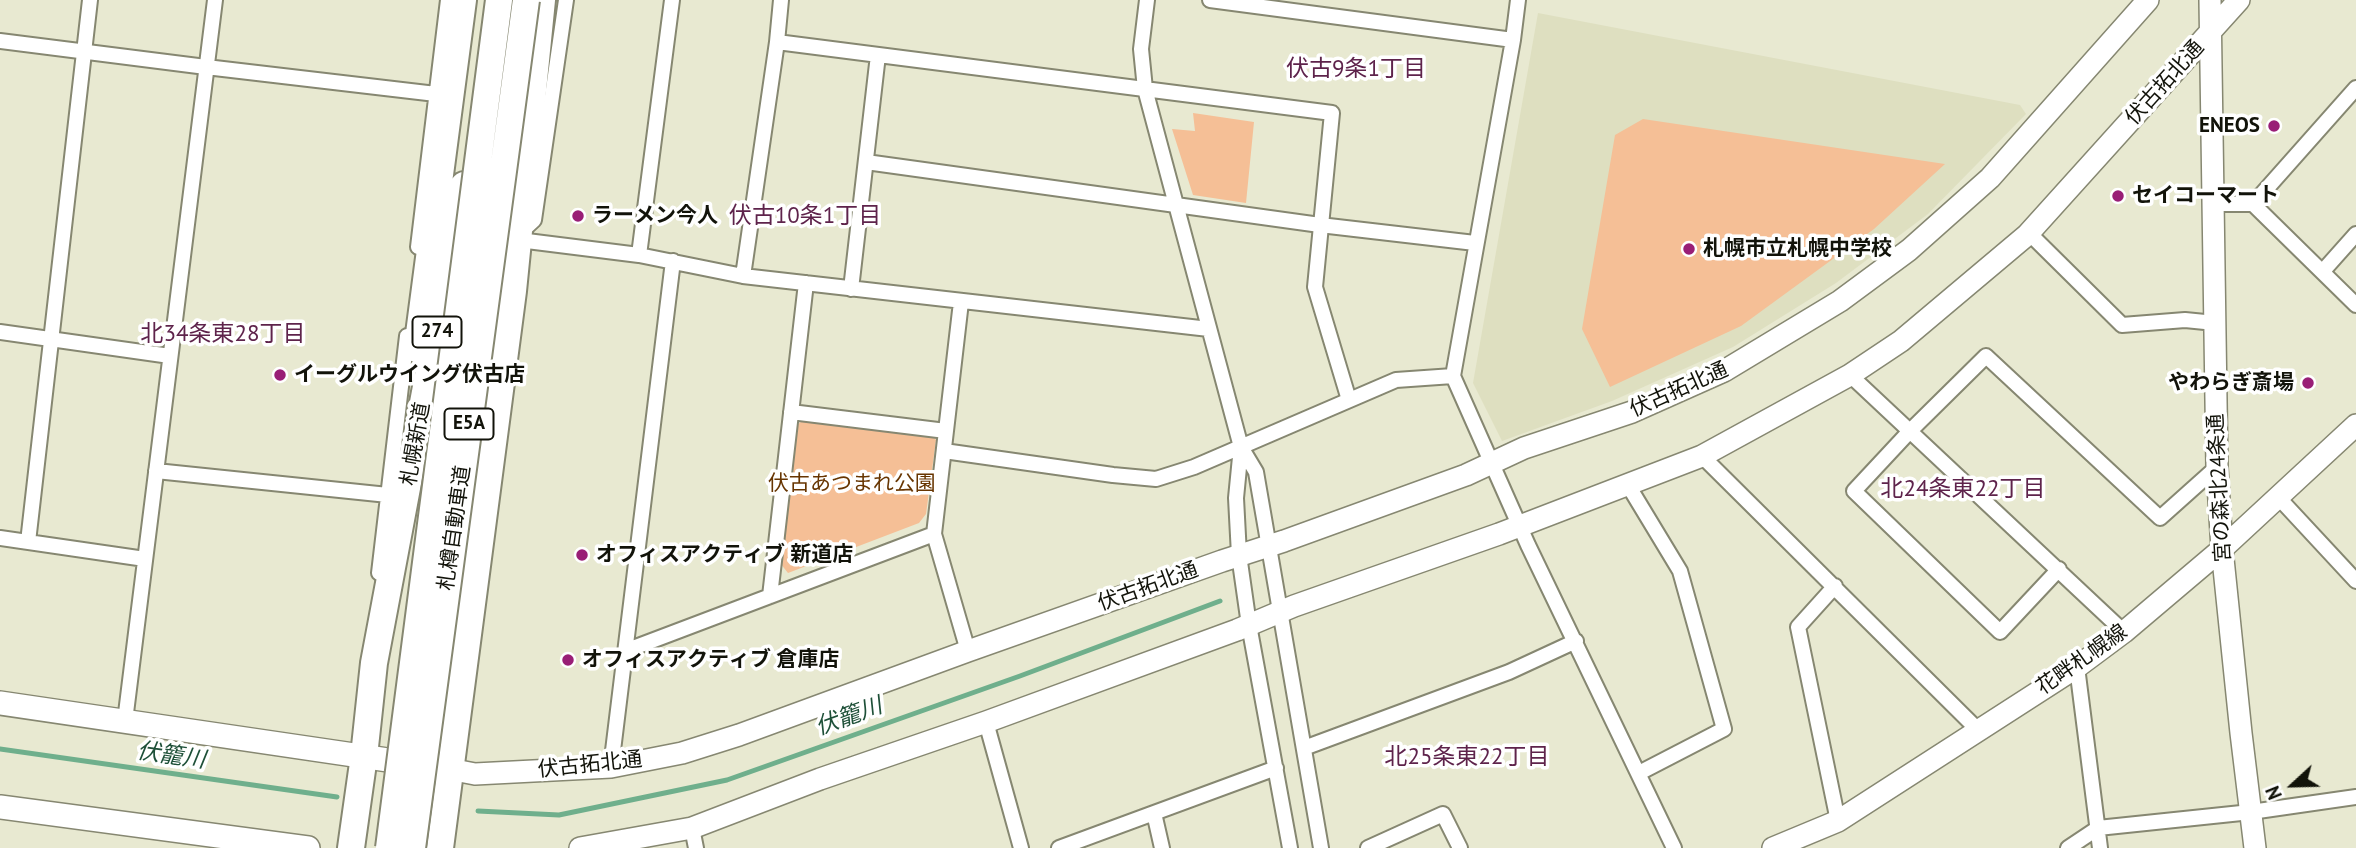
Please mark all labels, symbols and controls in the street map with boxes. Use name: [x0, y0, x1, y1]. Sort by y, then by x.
street label: 伏古拓北通: [2121, 36, 2209, 130]
district label: 伏古9条1丁目: [1286, 55, 1426, 83]
place label: ENEOS: [2199, 113, 2260, 139]
marker: ENEOS: [2266, 118, 2282, 134]
place label: セイコーマート: [2132, 183, 2279, 209]
marker: セイコーマート: [2110, 188, 2126, 204]
district label: 伏古10条1丁目: [729, 202, 881, 230]
place label: ラーメン今人: [592, 203, 718, 229]
marker: ラーメン今人: [570, 208, 586, 224]
place label: 札幌市立札幌中学校: [1703, 236, 1892, 262]
marker: 札幌市立札幌中学校: [1681, 241, 1697, 257]
road number: 274: [412, 316, 462, 348]
district label: 北34条東28丁目: [140, 320, 306, 348]
street label: 伏古拓北通: [1626, 357, 1732, 423]
place label: イーグルウイング伏古店: [294, 362, 525, 388]
marker: イーグルウイング伏古店: [272, 367, 288, 383]
place label: やわらぎ斎場: [2168, 370, 2294, 396]
marker: やわらぎ斎場: [2300, 375, 2316, 391]
street label: 札幌新道: [396, 400, 436, 488]
road number: E5A: [444, 408, 494, 440]
street label: 宮の森北24条通: [2204, 413, 2236, 563]
street label: 札樽自動車道: [434, 464, 476, 592]
park label: 伏古あつまれ公園: [768, 471, 936, 497]
district label: 北24条東22丁目: [1880, 475, 2046, 503]
place label: オフィスアクティブ 新道店: [596, 542, 853, 568]
marker: オフィスアクティブ 新道店: [574, 547, 590, 563]
street label: 伏古拓北通: [1094, 557, 1202, 617]
street label: 花畔札幌線: [2032, 620, 2132, 700]
place label: オフィスアクティブ 倉庫店: [582, 647, 839, 673]
marker: オフィスアクティブ 倉庫店: [560, 652, 576, 668]
water label: 伏籠川: [812, 692, 886, 742]
water label: 伏籠川: [135, 738, 207, 774]
district label: 北25条東22丁目: [1384, 743, 1550, 771]
street label: 伏古拓北通: [536, 747, 644, 783]
north arrow: [2258, 750, 2328, 820]
text: N: [2260, 783, 2287, 803]

